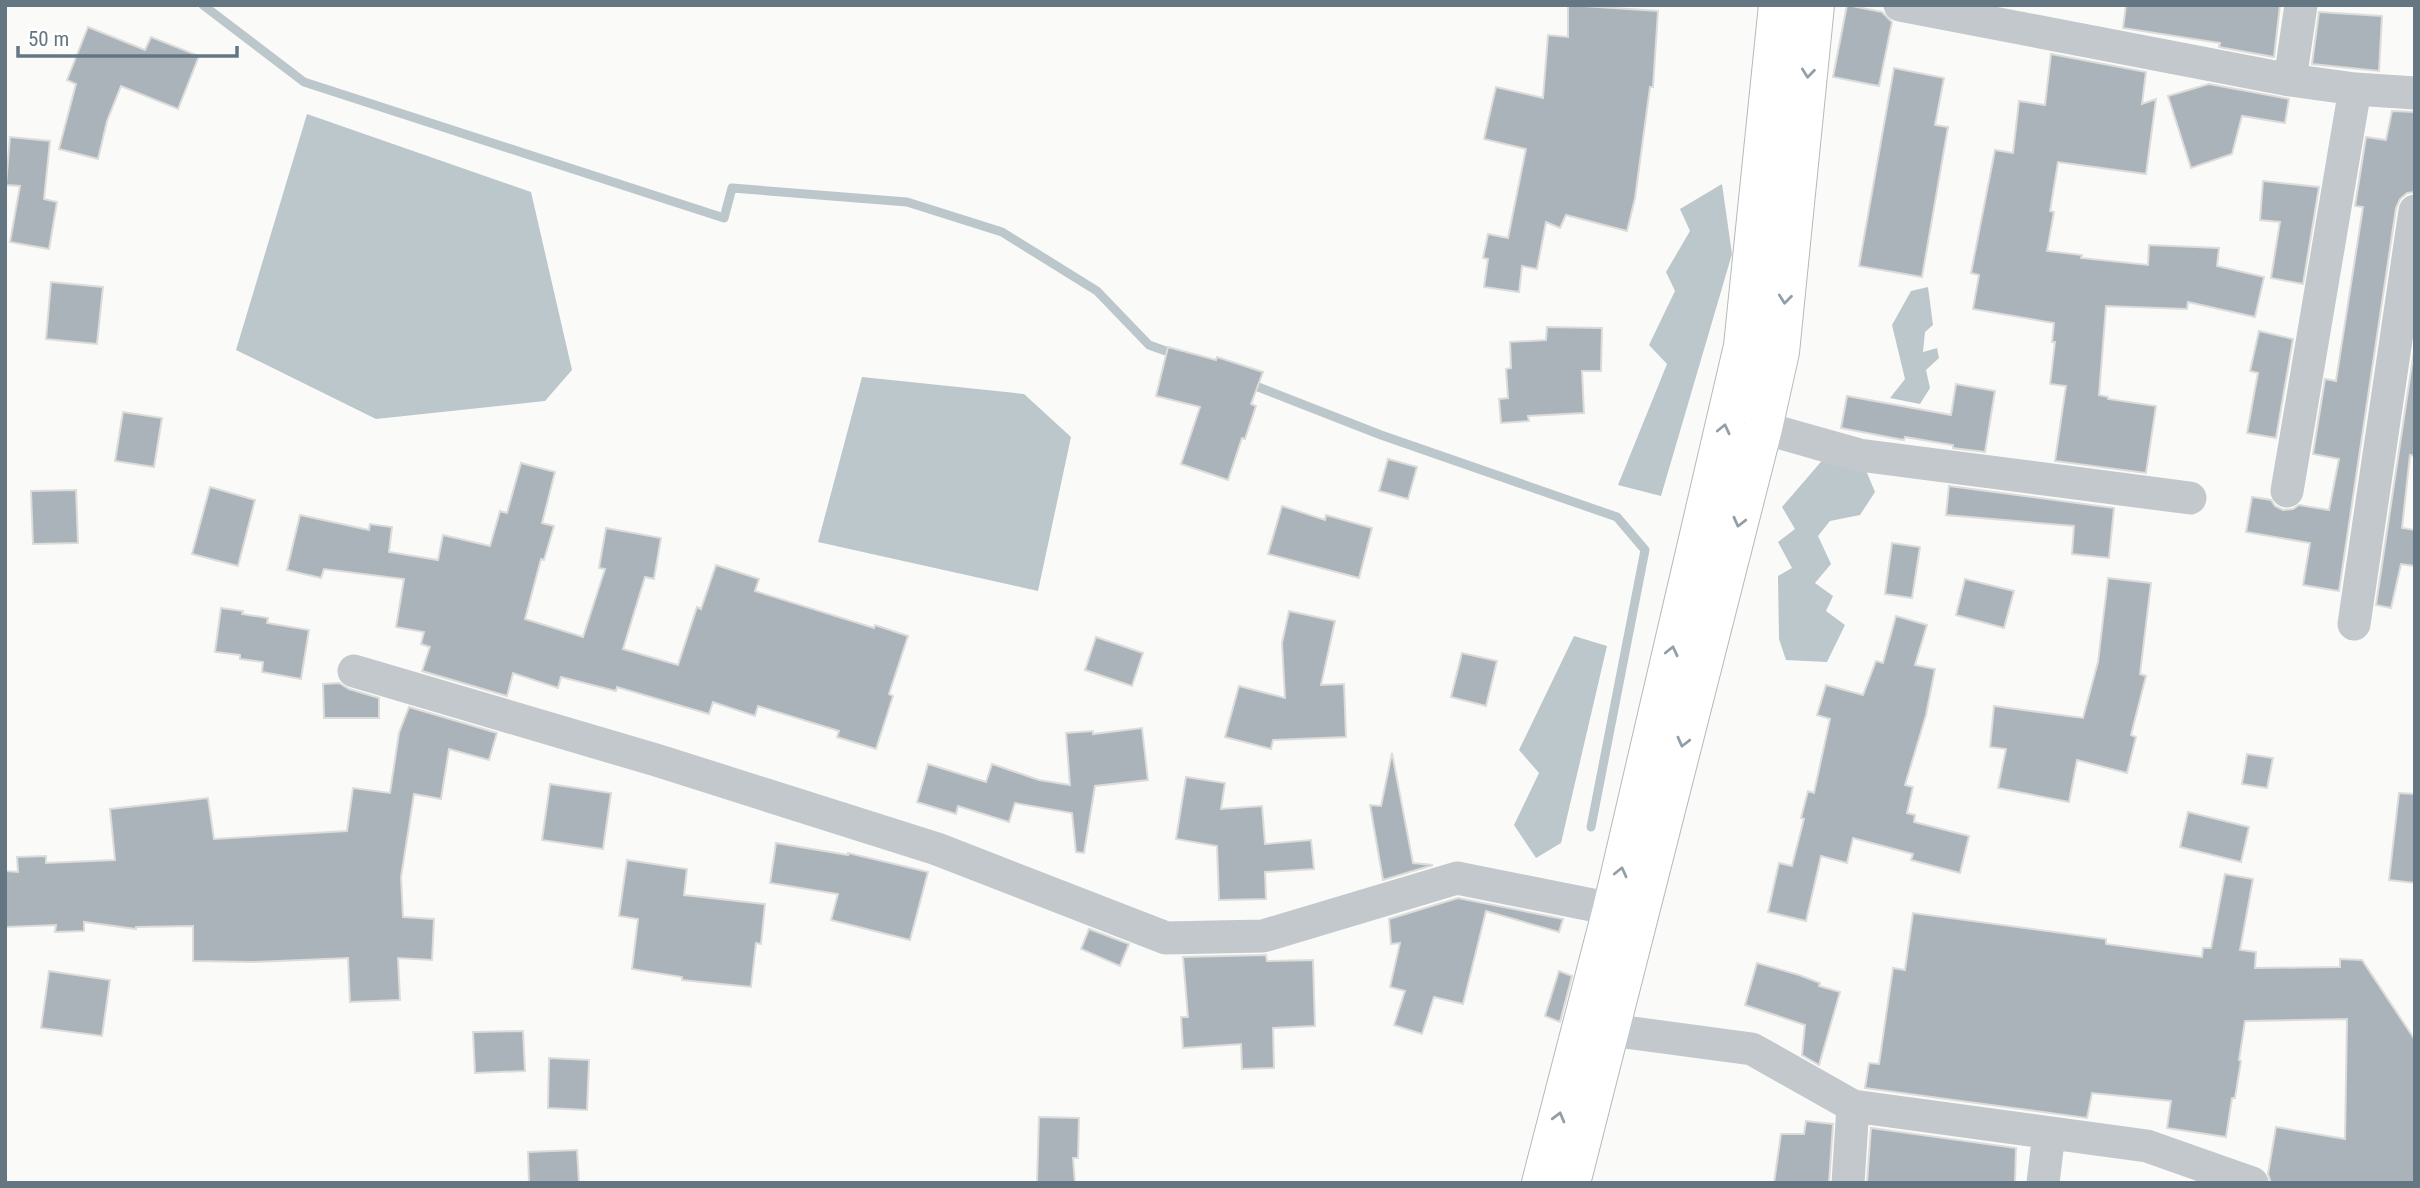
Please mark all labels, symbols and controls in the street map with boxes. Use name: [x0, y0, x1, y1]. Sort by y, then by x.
scale bar: [18, 14, 236, 58]
text: 50 m: [28, 27, 69, 51]
one-way arrow: [1801, 68, 1816, 79]
one-way arrow: [1778, 294, 1793, 305]
one-way arrow: [1716, 423, 1730, 435]
one-way arrow: [1733, 516, 1747, 528]
one-way arrow: [1664, 645, 1678, 657]
one-way arrow: [1677, 736, 1691, 748]
one-way arrow: [1612, 867, 1627, 879]
one-way arrow: [1551, 1111, 1565, 1123]

